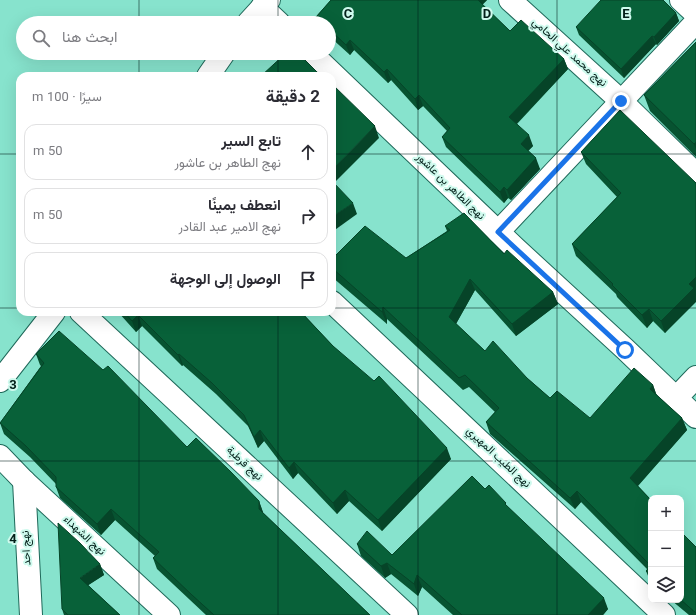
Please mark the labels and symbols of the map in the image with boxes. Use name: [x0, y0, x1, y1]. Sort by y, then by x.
text: C: [344, 5, 353, 25]
text: D: [483, 5, 491, 25]
text: E: [622, 5, 630, 25]
street label: نهج محمد علي الحامي: [528, 14, 610, 92]
route end: [612, 92, 630, 110]
street label: نهج الطاهر بن عاشور: [411, 149, 488, 224]
route start: [616, 341, 634, 359]
text: 3: [9, 376, 17, 396]
street label: نهج الطيب المهيري: [462, 423, 534, 493]
street label: نهج قرطبة: [222, 443, 266, 485]
street label: نهج الشهداء: [59, 512, 109, 560]
text: 4: [9, 530, 17, 550]
street label: نهج احد: [18, 530, 36, 566]

